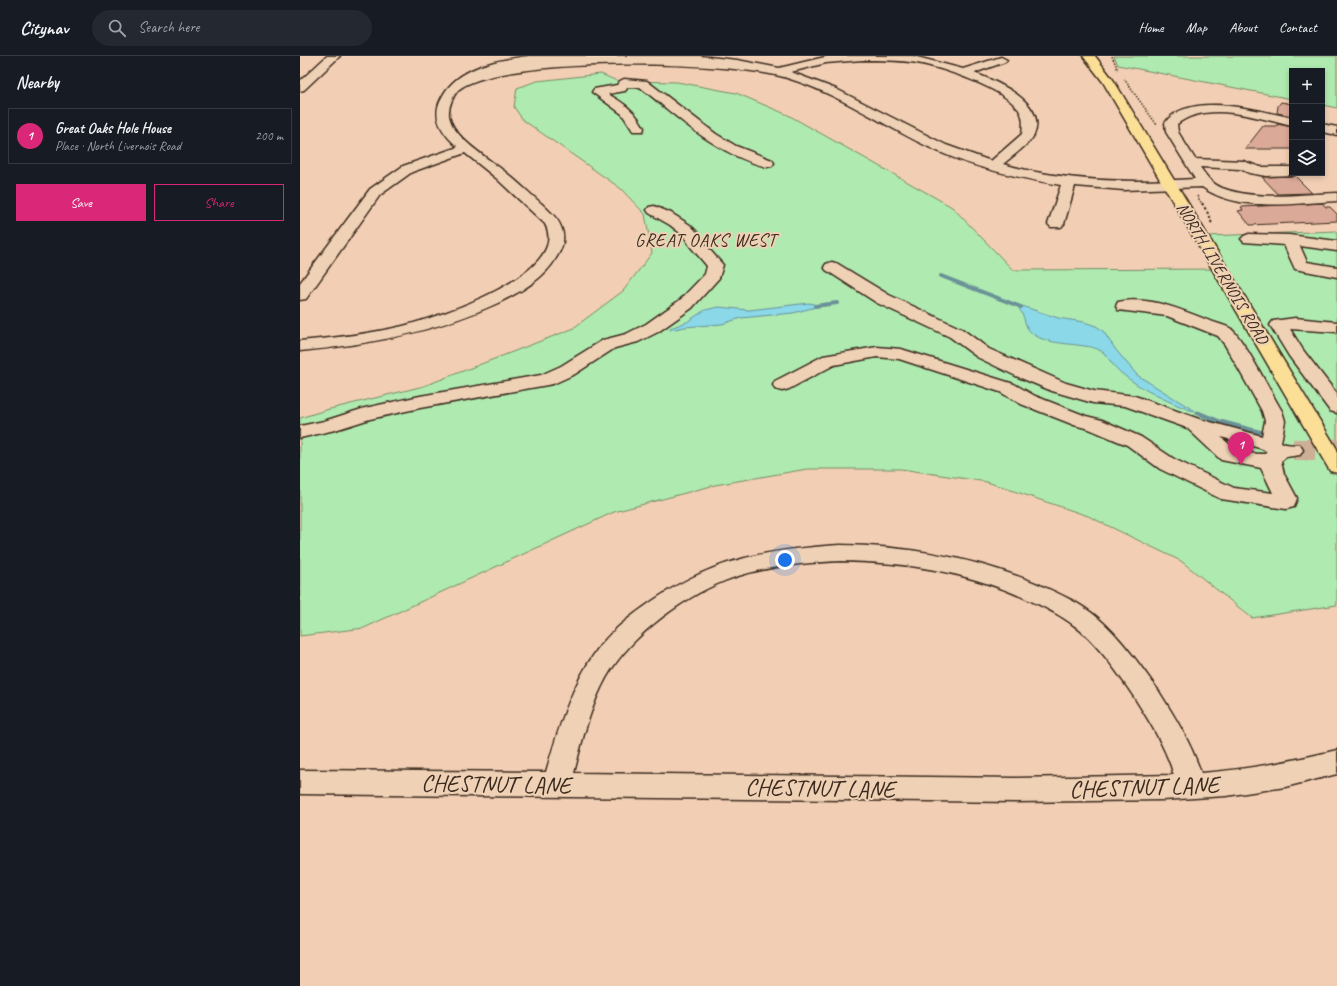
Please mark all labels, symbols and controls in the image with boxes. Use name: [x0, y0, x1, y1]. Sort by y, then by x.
search box: [92, 10, 372, 46]
text: Citynav: [20, 16, 68, 40]
icon: search: [106, 17, 128, 39]
text: Search here: [138, 18, 199, 37]
text: Home: [1138, 19, 1164, 36]
text: Map: [1186, 19, 1207, 36]
text: About: [1229, 19, 1257, 36]
text: Contact: [1279, 19, 1317, 36]
map controls: [1289, 68, 1325, 176]
button: +: [1289, 68, 1325, 104]
text: Nearby: [16, 72, 59, 93]
button: −: [1289, 104, 1325, 140]
text: Great Oaks Hole House: [55, 119, 171, 138]
text: 1: [27, 128, 33, 144]
text: 200 m: [255, 128, 283, 144]
text: Place · North Livernois Road: [55, 138, 181, 154]
button: layers: [1289, 140, 1325, 176]
button: Save: [16, 184, 146, 221]
button: Share: [154, 184, 284, 221]
street label: NORTH LIVERNOIS ROAD: [1172, 199, 1274, 349]
district label: GREAT OAKS WEST: [635, 229, 780, 251]
pin: 1: [1228, 432, 1254, 465]
your location: [775, 550, 795, 570]
street label: CHESTNUT LANE: [421, 768, 574, 800]
street label: CHESTNUT LANE: [1069, 769, 1223, 805]
street label: CHESTNUT LANE: [745, 772, 898, 804]

